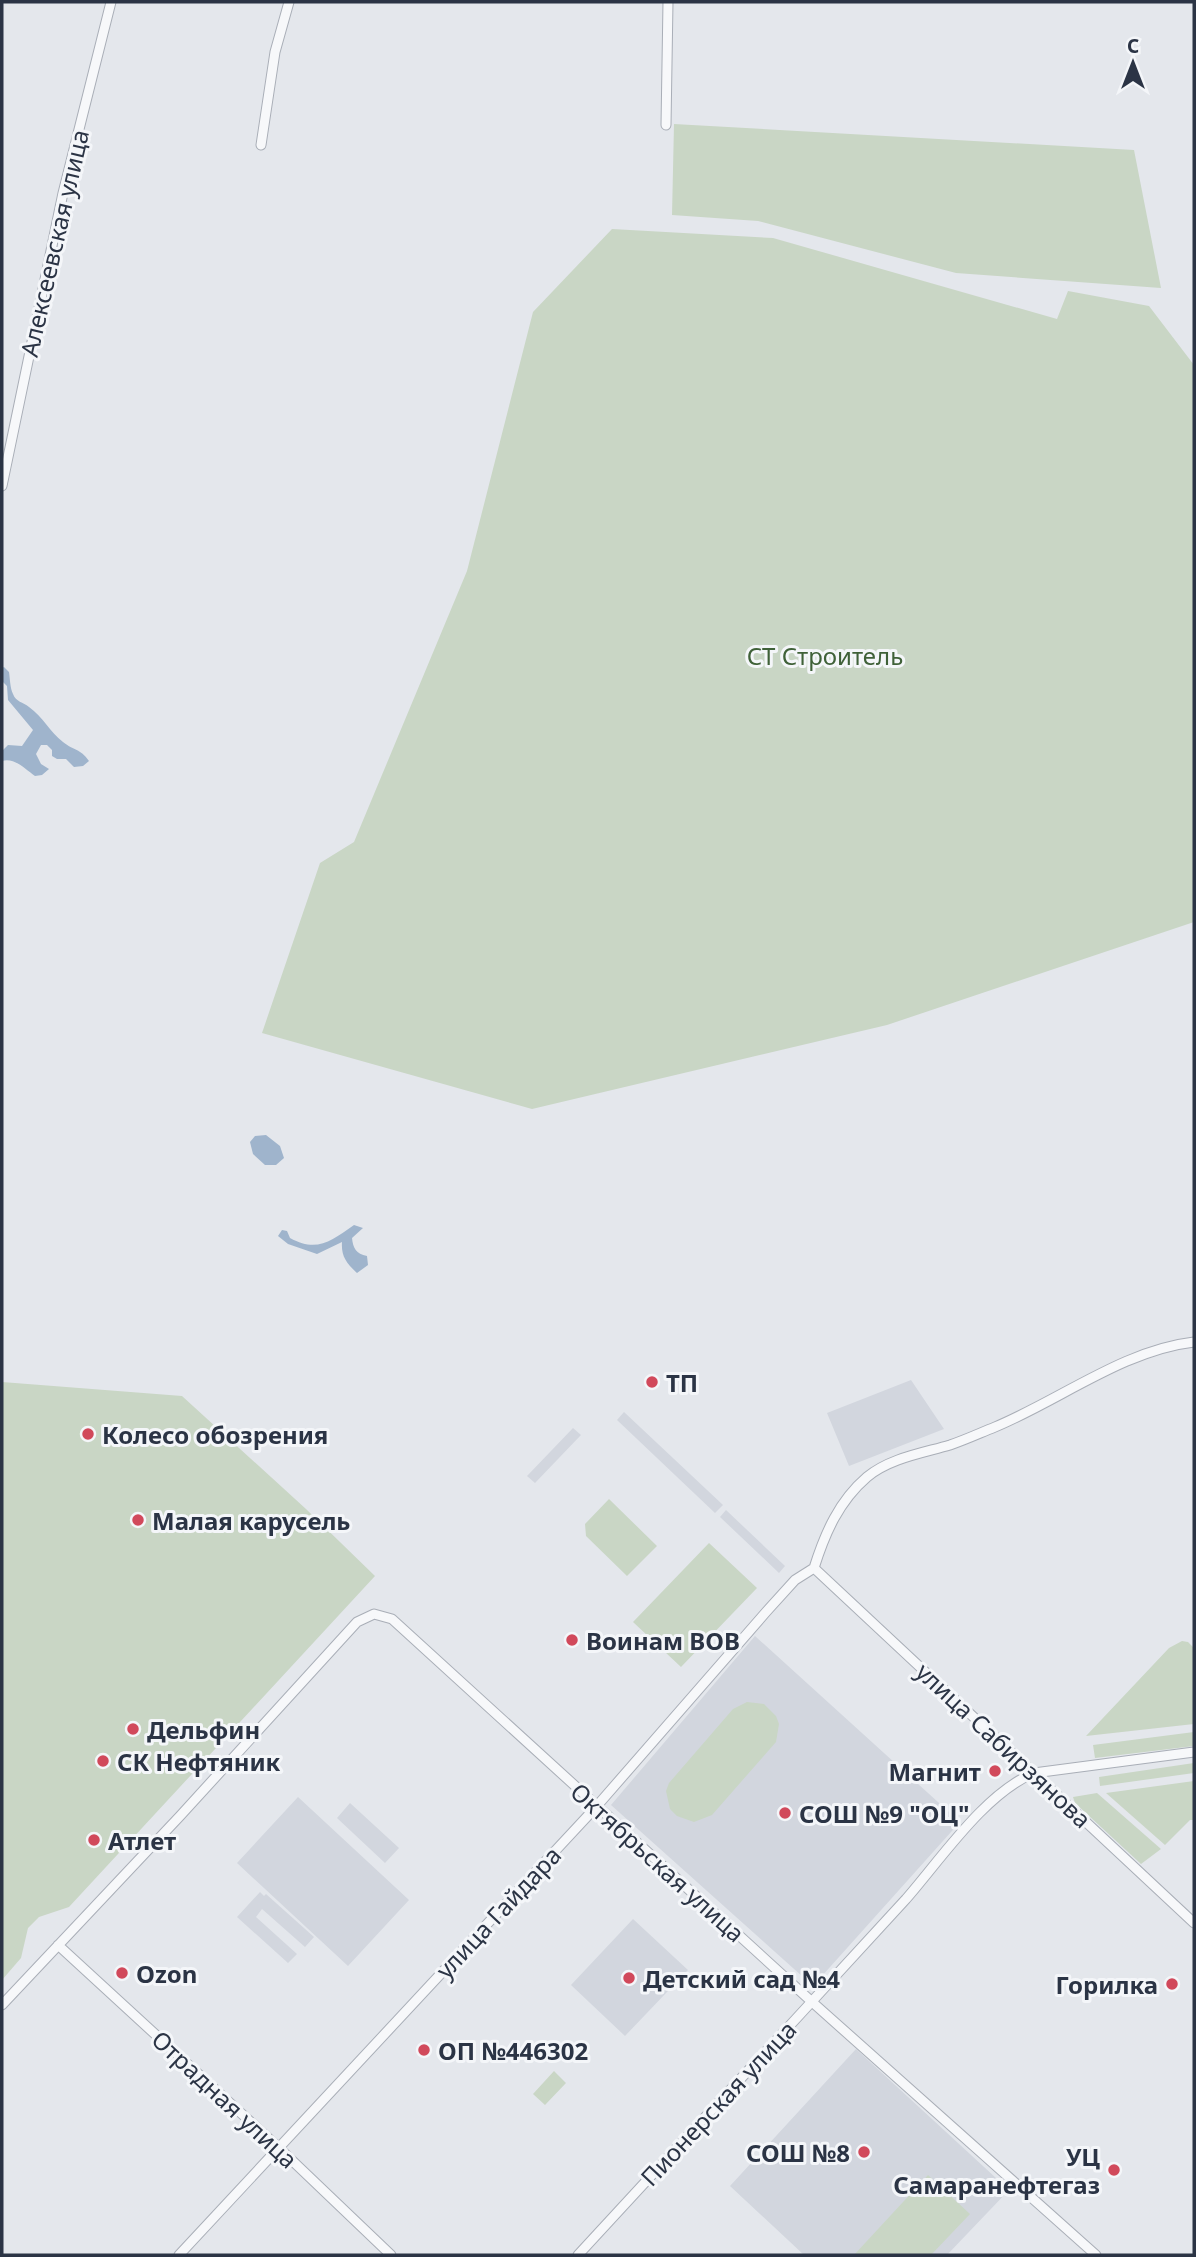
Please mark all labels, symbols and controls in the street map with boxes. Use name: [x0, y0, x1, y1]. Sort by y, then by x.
north arrow: [1098, 28, 1168, 98]
text: С: [1127, 33, 1139, 59]
street label: Алексеевская улица: [12, 126, 96, 360]
park label: СТ Строитель: [747, 639, 903, 672]
place label: ТП: [666, 1366, 698, 1399]
marker: ТП: [644, 1374, 660, 1390]
place label: Колесо обозрения: [102, 1418, 328, 1451]
marker: Колесо обозрения: [80, 1426, 96, 1442]
place label: Малая карусель: [152, 1504, 351, 1537]
marker: Малая карусель: [130, 1512, 146, 1528]
place label: Воинам ВОВ: [586, 1624, 740, 1657]
marker: Воинам ВОВ: [564, 1632, 580, 1648]
street label: улица Сабирзянова: [909, 1655, 1099, 1835]
place label: Дельфин: [147, 1713, 260, 1746]
marker: Дельфин: [125, 1721, 141, 1737]
place label: СК Нефтяник: [117, 1745, 281, 1778]
marker: СК Нефтяник: [95, 1753, 111, 1769]
place label: Магнит: [889, 1755, 981, 1788]
marker: Магнит: [987, 1763, 1003, 1779]
street label: Октябрьская улица: [564, 1775, 752, 1949]
place label: СОШ №9 "ОЦ": [799, 1797, 969, 1830]
marker: СОШ №9 "ОЦ": [777, 1805, 793, 1821]
place label: Атлет: [108, 1824, 176, 1857]
marker: Атлет: [86, 1832, 102, 1848]
street label: улица Гайдара: [428, 1839, 568, 1985]
place label: Ozon: [136, 1957, 197, 1990]
place label: Детский сад №4: [643, 1962, 840, 1995]
marker: Ozon: [114, 1965, 130, 1981]
place label: Горилка: [1056, 1968, 1158, 2001]
marker: Детский сад №4: [621, 1970, 637, 1986]
marker: Горилка: [1164, 1976, 1180, 1992]
street label: Пионерская улица: [633, 2013, 803, 2193]
street label: Отрадная улица: [145, 2023, 305, 2175]
place label: ОП №446302: [438, 2034, 588, 2067]
marker: ОП №446302: [416, 2042, 432, 2058]
place label: СОШ №8: [746, 2136, 850, 2169]
place label: УЦ Самаранефтегаз: [893, 2140, 1100, 2201]
marker: СОШ №8: [856, 2144, 872, 2160]
marker: УЦ Самаранефтегаз: [1106, 2162, 1122, 2178]

